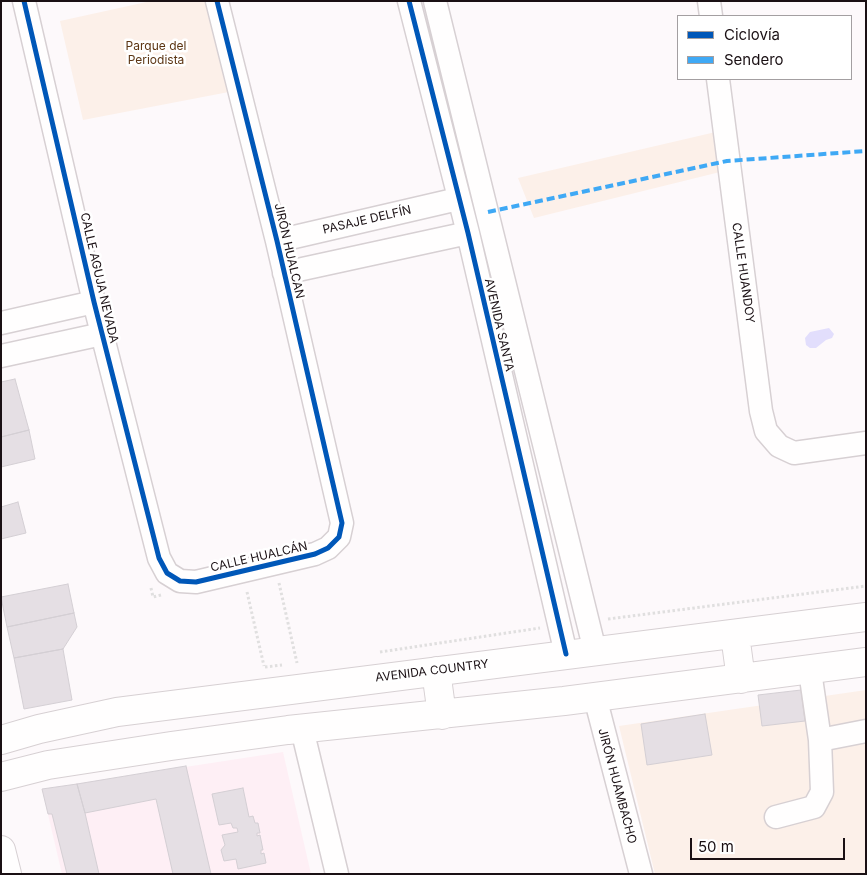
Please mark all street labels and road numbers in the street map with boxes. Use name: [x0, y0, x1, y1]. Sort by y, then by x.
street label: JIRÓN HUALCAN: [271, 202, 307, 300]
street label: PASAJE DELFÍN: [321, 203, 413, 237]
street label: CALLE AGUJA NEVADA: [77, 211, 121, 345]
street label: CALLE HUANDOY: [729, 222, 757, 324]
street label: AVENIDA SANTA: [481, 277, 517, 373]
street label: CALLE HUALCÁN: [209, 539, 309, 575]
street label: AVENIDA COUNTRY: [374, 657, 490, 685]
street label: JIRÓN HUAMBACHO: [595, 727, 639, 845]

